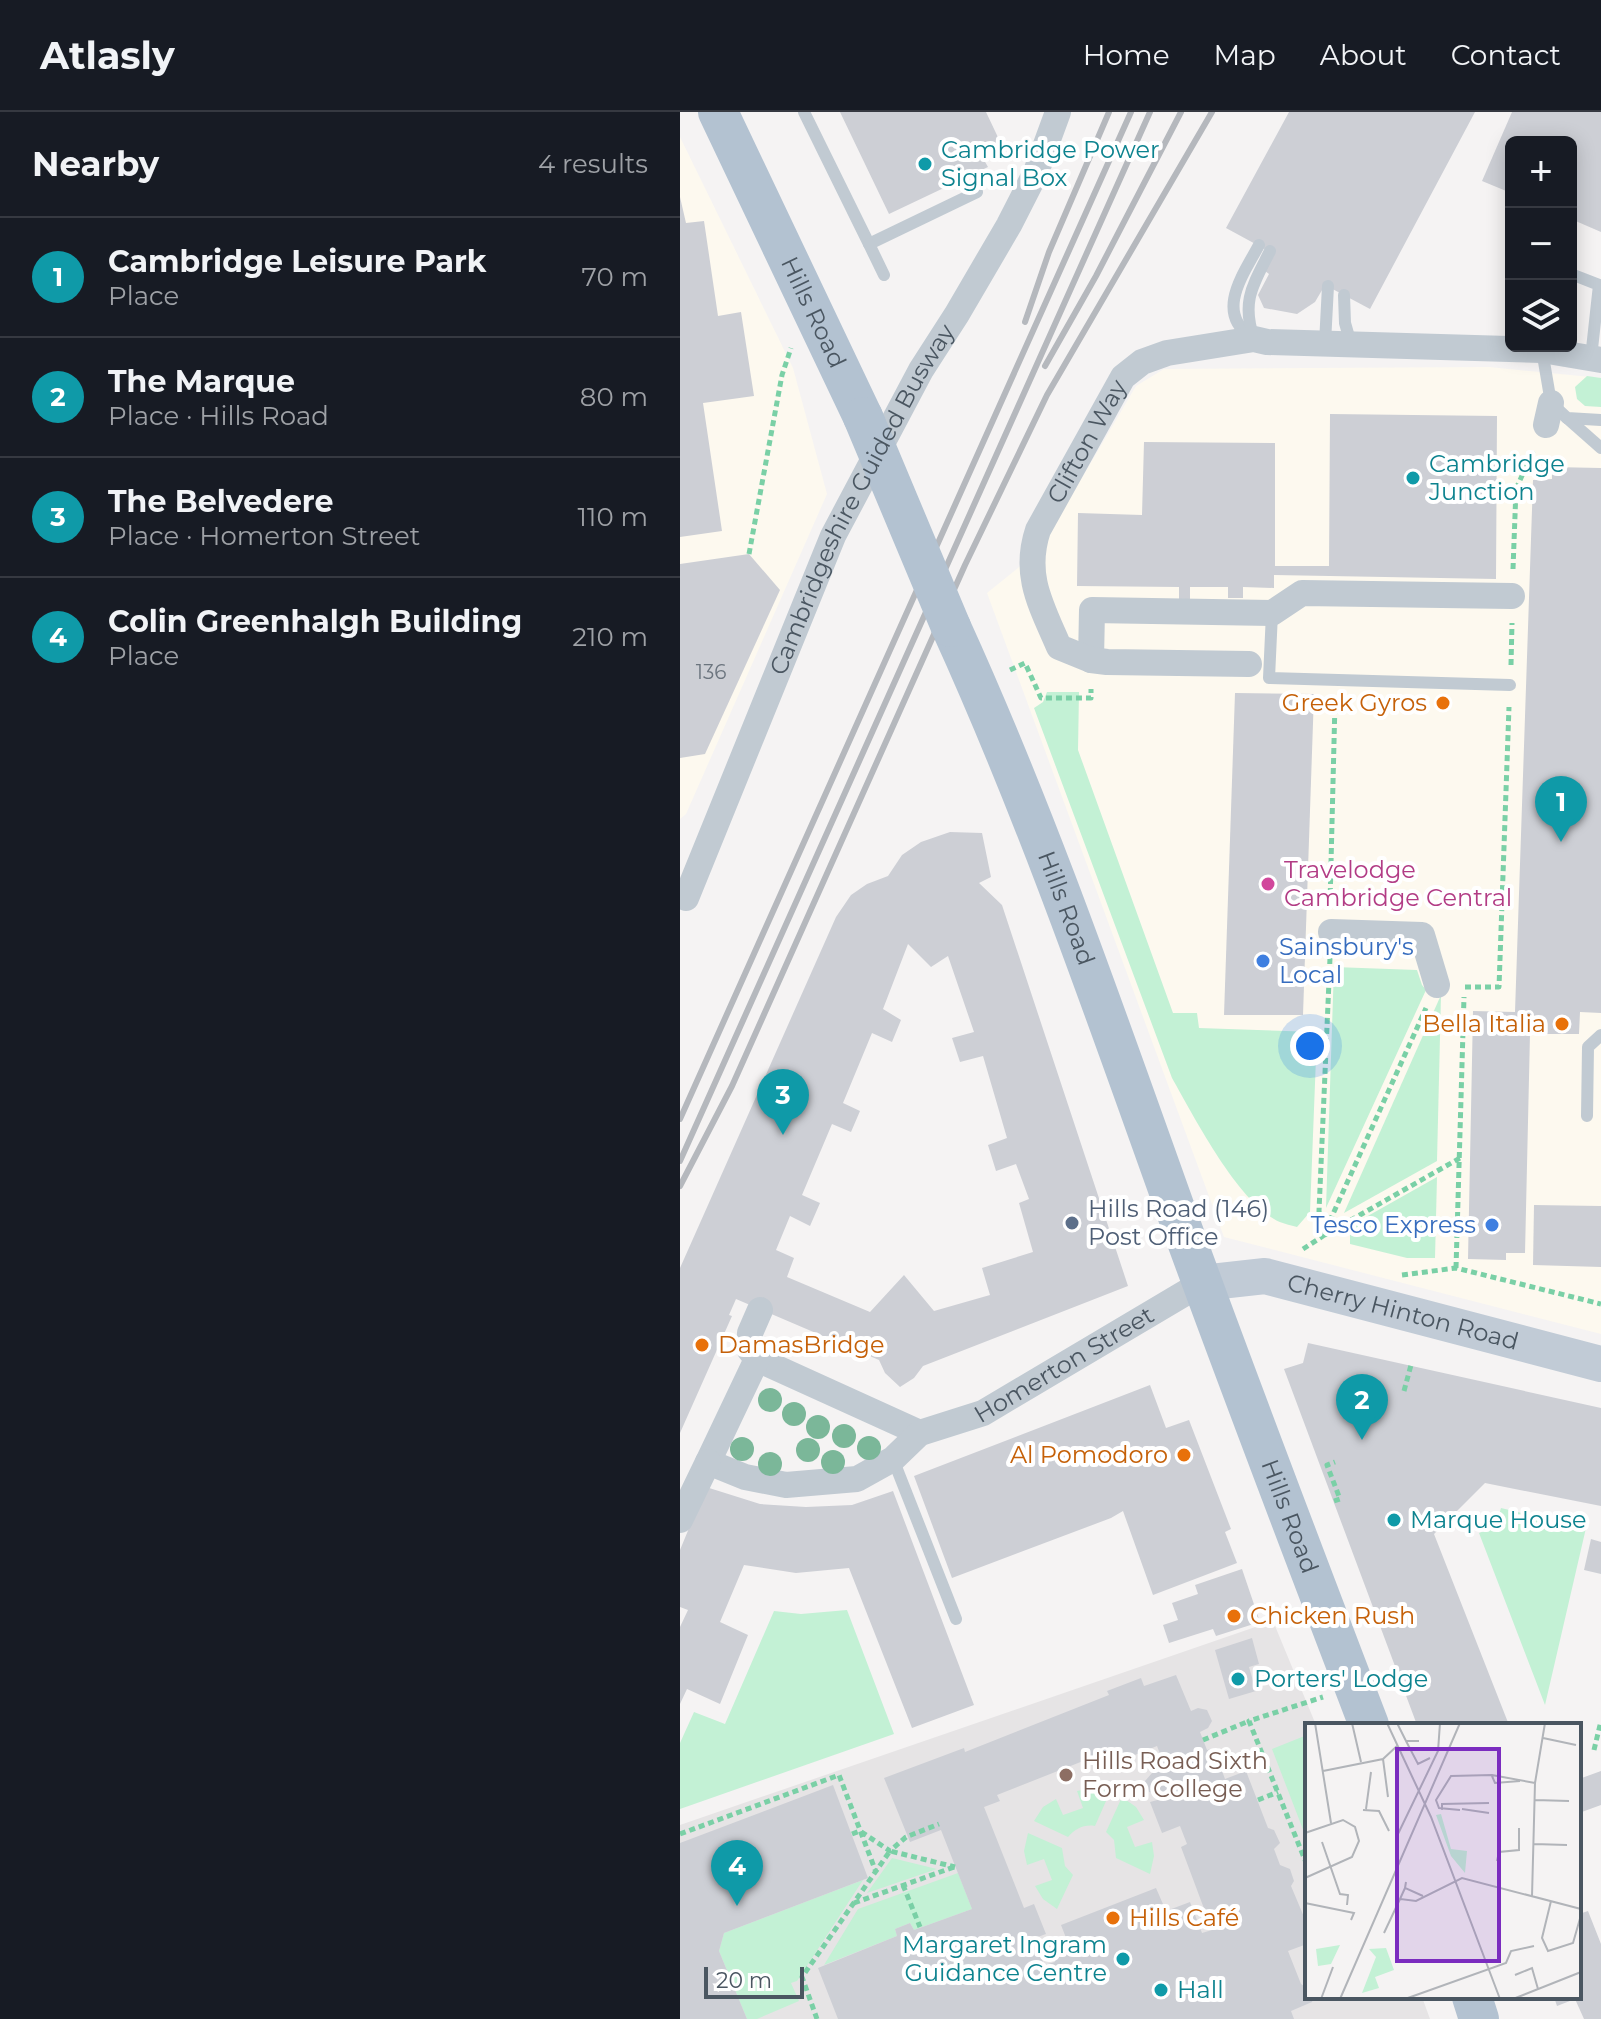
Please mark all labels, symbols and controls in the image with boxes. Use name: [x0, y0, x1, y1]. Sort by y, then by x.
text: Atlasly: [40, 32, 175, 79]
text: Home: [1083, 38, 1170, 72]
text: Map: [1214, 38, 1276, 72]
text: About: [1320, 38, 1407, 72]
text: Contact: [1451, 38, 1561, 72]
place label: Cambridge Power Signal Box: [941, 135, 1160, 192]
map controls: [1505, 136, 1577, 352]
button: +: [1505, 136, 1577, 208]
text: Nearby: [32, 143, 159, 185]
text: 4 results: [538, 148, 648, 180]
marker: Cambridge Power Signal Box: [916, 155, 934, 173]
button: −: [1505, 208, 1577, 280]
text: Cambridge Leisure Park: [108, 243, 486, 280]
street label: Hills Road: [775, 252, 853, 373]
text: 1: [53, 261, 63, 293]
text: 70 m: [582, 261, 648, 293]
text: Place: [108, 280, 179, 312]
button: layers: [1505, 280, 1577, 352]
street label: Cambridgeshire Guided Busway: [763, 319, 961, 679]
text: The Marque: [108, 363, 295, 400]
street label: Clifton Way: [1041, 375, 1133, 508]
text: 2: [50, 381, 66, 413]
text: 80 m: [580, 381, 648, 413]
text: Place · Hills Road: [108, 400, 329, 432]
place label: Cambridge Junction: [1428, 449, 1565, 506]
marker: Cambridge Junction: [1404, 469, 1422, 487]
text: The Belvedere: [108, 483, 333, 520]
text: 3: [50, 501, 66, 533]
text: 110 m: [578, 501, 648, 533]
text: Place · Homerton Street: [108, 520, 420, 552]
text: Colin Greenhalgh Building: [108, 603, 522, 640]
text: 4: [49, 621, 67, 653]
text: 210 m: [572, 621, 648, 653]
text: Place: [108, 640, 179, 672]
house number: 136: [696, 660, 726, 684]
place label: Greek Gyros: [1282, 688, 1427, 717]
marker: Greek Gyros: [1434, 694, 1452, 712]
pin: 1: [1535, 776, 1587, 842]
street label: Hills Road: [1032, 847, 1101, 969]
place label: Travelodge Cambridge Central: [1284, 855, 1512, 912]
marker: Travelodge Cambridge Central: [1259, 875, 1277, 893]
place label: Sainsbury's Local: [1279, 932, 1414, 989]
marker: Sainsbury's Local: [1254, 952, 1272, 970]
place label: Bella Italia: [1422, 1009, 1546, 1038]
marker: Bella Italia: [1553, 1015, 1571, 1033]
your location: [1290, 1026, 1330, 1066]
pin: 3: [757, 1069, 809, 1135]
place label: Hills Road (146) Post Office: [1088, 1194, 1269, 1251]
place label: Tesco Express: [1311, 1210, 1476, 1239]
marker: Hills Road (146) Post Office: [1063, 1214, 1081, 1232]
marker: Tesco Express: [1483, 1216, 1501, 1234]
street label: Cherry Hinton Road: [1284, 1267, 1522, 1356]
street label: Homerton Street: [969, 1300, 1159, 1429]
place label: DamasBridge: [718, 1330, 885, 1359]
marker: DamasBridge: [693, 1336, 711, 1354]
pin: 2: [1336, 1374, 1388, 1440]
place label: Al Pomodoro: [1010, 1440, 1168, 1469]
marker: Al Pomodoro: [1175, 1446, 1193, 1464]
street label: Hills Road: [1255, 1455, 1325, 1577]
place label: Marque House: [1410, 1505, 1586, 1534]
marker: Marque House: [1385, 1511, 1403, 1529]
place label: Chicken Rush: [1250, 1601, 1415, 1630]
marker: Chicken Rush: [1225, 1607, 1243, 1625]
place label: Porters' Lodge: [1254, 1664, 1428, 1693]
marker: Porters' Lodge: [1229, 1670, 1247, 1688]
inset map: [1305, 1723, 1581, 1999]
place label: Hills Road Sixth Form College: [1082, 1746, 1268, 1803]
marker: Hills Road Sixth Form College: [1057, 1766, 1075, 1784]
pin: 4: [711, 1840, 763, 1906]
place label: Hills Café: [1129, 1903, 1239, 1932]
marker: Hills Café: [1104, 1909, 1122, 1927]
place label: Margaret Ingram Guidance Centre: [902, 1930, 1107, 1987]
marker: Margaret Ingram Guidance Centre: [1114, 1950, 1132, 1968]
scale bar: [704, 1963, 804, 1999]
text: 20 m: [716, 1967, 772, 1994]
place label: Hall: [1177, 1975, 1224, 2004]
marker: Hall: [1152, 1981, 1170, 1999]

